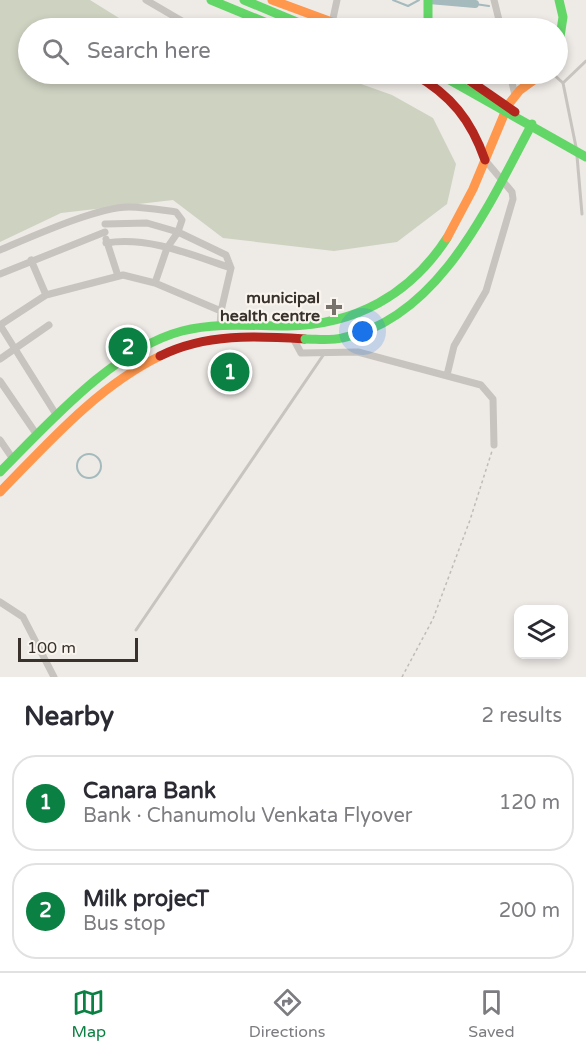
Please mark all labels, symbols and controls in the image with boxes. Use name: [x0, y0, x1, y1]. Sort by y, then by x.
search box: [18, 18, 568, 84]
icon: search: [39, 35, 72, 68]
text: Search here: [87, 38, 211, 64]
place label: municipal health centre: [220, 288, 320, 326]
marker: municipal health centre: [325, 298, 343, 316]
your location: [348, 317, 377, 346]
pin: 2: [108, 324, 148, 370]
pin: 1: [210, 350, 250, 394]
map controls: [514, 605, 568, 659]
button: layers: [514, 605, 568, 659]
scale bar: [18, 635, 138, 662]
text: 100 m: [27, 638, 76, 658]
text: Nearby: [24, 701, 114, 732]
text: 2 results: [482, 704, 562, 728]
text: Canara Bank: [83, 778, 216, 804]
text: 1: [39, 791, 52, 815]
text: 120 m: [499, 791, 560, 815]
text: Bank · Chanumolu Venkata Flyover: [83, 804, 412, 828]
text: Milk projecT: [83, 886, 209, 912]
text: 2: [39, 899, 52, 923]
text: 200 m: [499, 899, 560, 923]
text: Bus stop: [83, 912, 166, 936]
tab: Map: [71, 986, 106, 1042]
tab: Directions: [249, 986, 325, 1042]
tab: Saved: [468, 986, 515, 1042]

